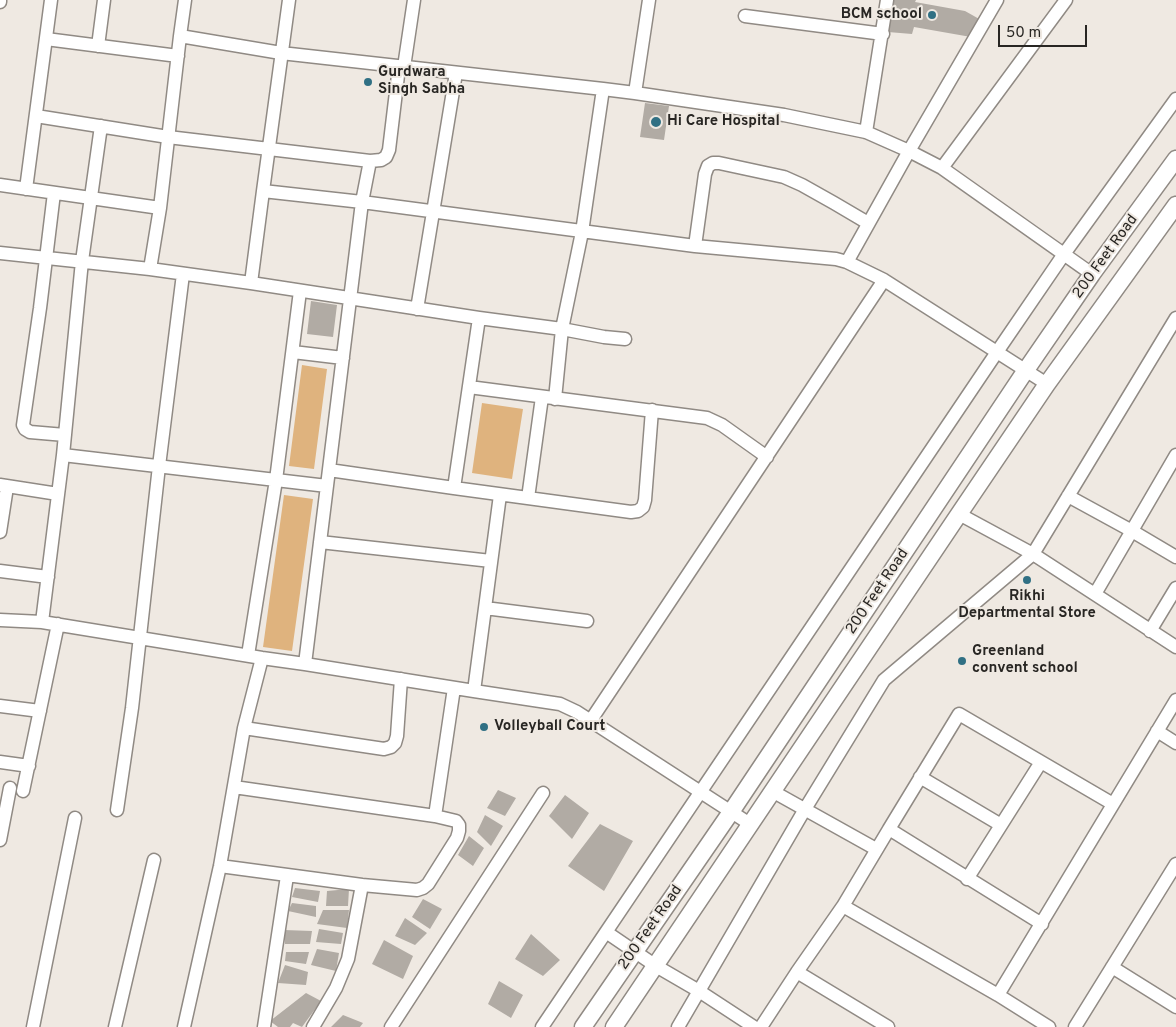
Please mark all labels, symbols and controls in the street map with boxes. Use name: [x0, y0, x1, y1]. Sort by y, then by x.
place label: BCM school: [841, 6, 922, 24]
marker: BCM school: [926, 9, 938, 21]
scale bar: [1001, 15, 1090, 47]
text: 50 m: [1006, 24, 1041, 43]
place label: Gurdwara Singh Sabha: [378, 64, 465, 99]
marker: Gurdwara Singh Sabha: [362, 76, 374, 88]
place label: Hi Care Hospital: [667, 113, 780, 131]
marker: Hi Care Hospital: [649, 115, 663, 129]
street label: 200 Feet Road: [1070, 212, 1142, 302]
street label: 200 Feet Road: [843, 546, 913, 638]
marker: Rikhi Departmental Store: [1021, 574, 1033, 586]
place label: Rikhi Departmental Store: [958, 588, 1096, 623]
place label: Greenland convent school: [972, 643, 1078, 678]
marker: Greenland convent school: [956, 655, 968, 667]
place label: Volleyball Court: [494, 718, 605, 736]
marker: Volleyball Court: [478, 721, 490, 733]
street label: 200 Feet Road: [615, 882, 687, 974]

